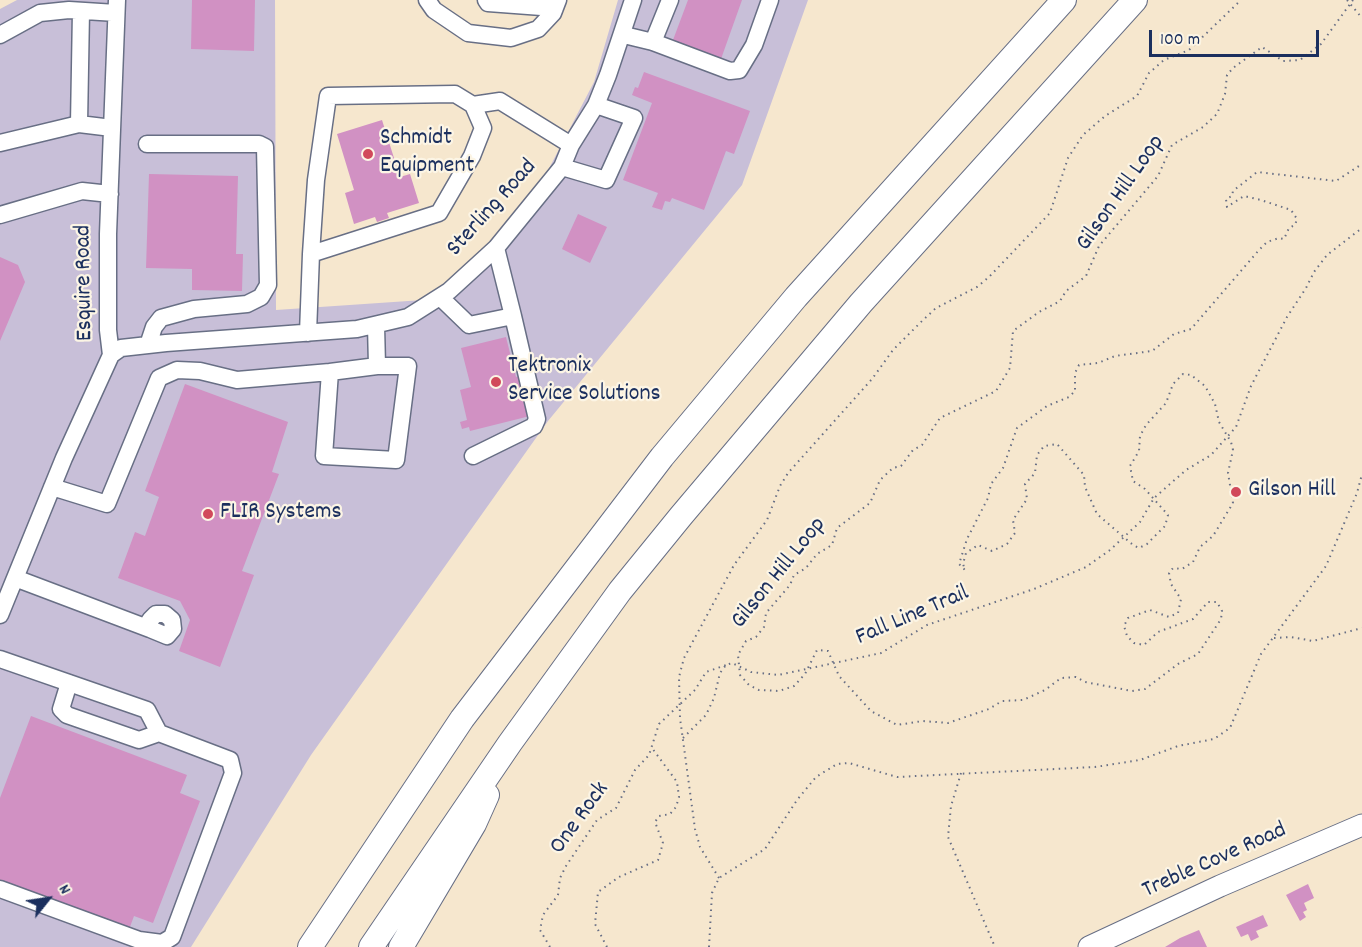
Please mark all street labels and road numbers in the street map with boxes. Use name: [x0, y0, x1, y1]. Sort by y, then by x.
street label: Gilson Hill Loop: [1071, 130, 1173, 258]
street label: Sterling Road: [442, 154, 544, 264]
street label: Esquire Road: [71, 225, 101, 341]
street label: Gilson Hill Loop: [726, 512, 834, 636]
street label: Fall Line Trail: [852, 580, 974, 654]
street label: One Rock: [545, 777, 617, 861]
street label: Treble Cove Road: [1138, 817, 1292, 907]

